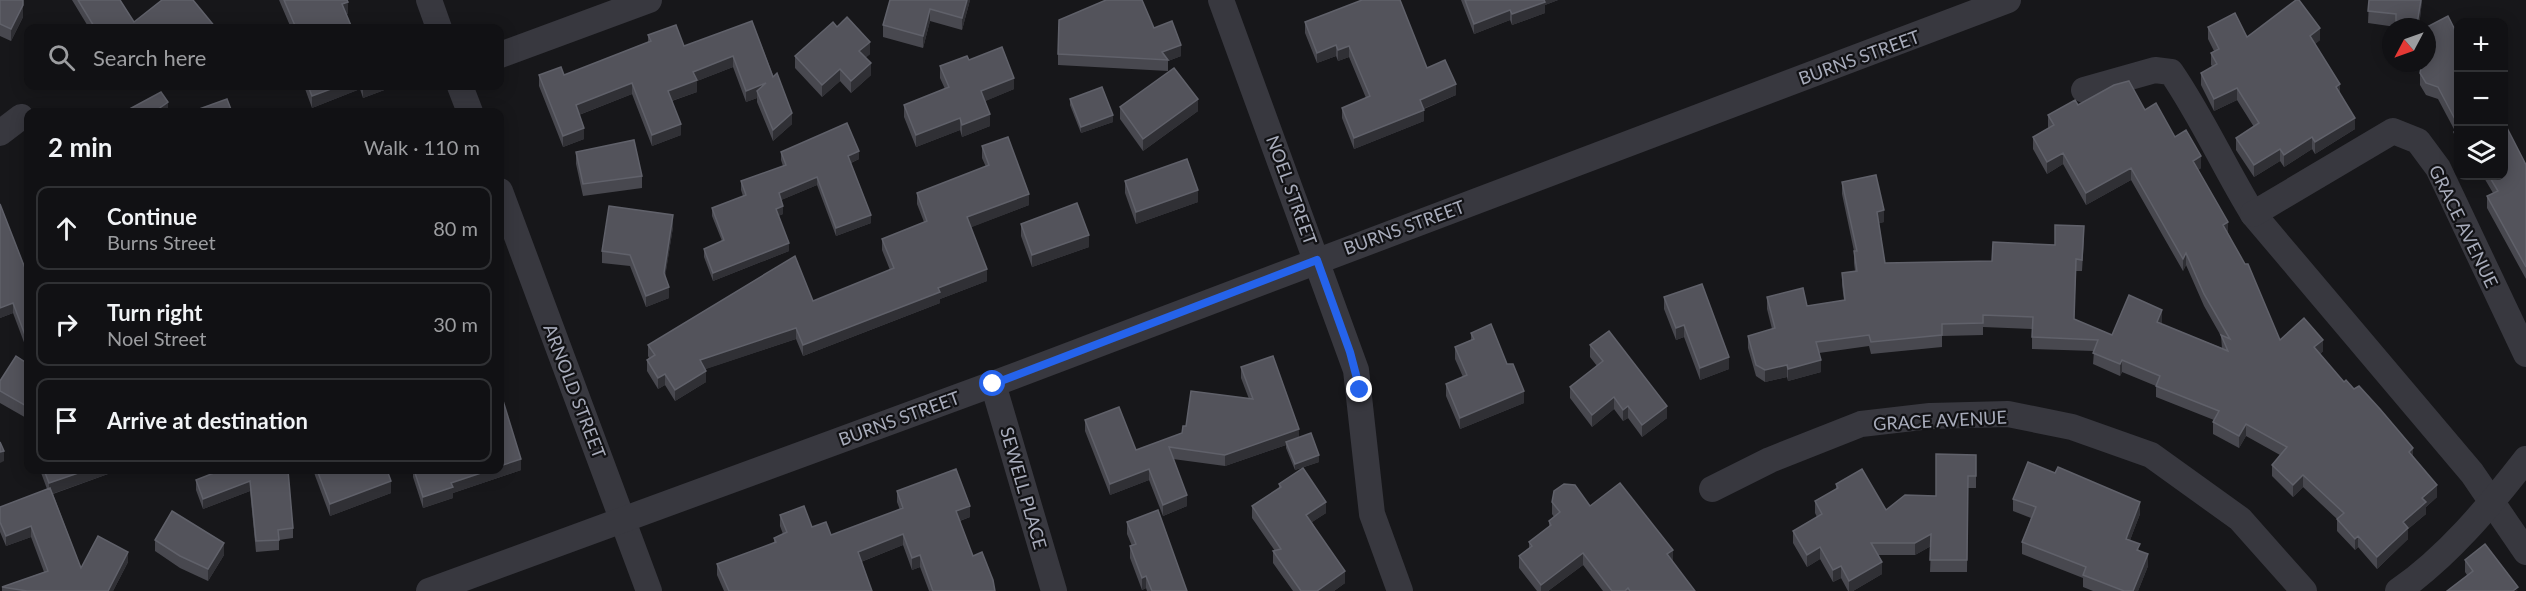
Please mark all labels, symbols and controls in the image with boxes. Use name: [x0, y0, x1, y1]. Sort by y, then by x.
north arrow: [2382, 18, 2436, 72]
map controls: [2454, 18, 2508, 180]
button: +: [2454, 18, 2508, 72]
search box: [24, 24, 504, 90]
street label: BURNS STREET: [1795, 25, 1923, 89]
icon: search: [45, 41, 78, 74]
text: Search here: [93, 44, 206, 71]
button: −: [2454, 72, 2508, 126]
button: layers: [2454, 126, 2508, 180]
text: 2 min: [48, 131, 112, 163]
street label: NOEL STREET: [1262, 132, 1322, 248]
text: Walk · 110 m: [364, 135, 480, 159]
street label: GRACE AVENUE: [2425, 161, 2503, 291]
street label: BURNS STREET: [1340, 195, 1468, 259]
text: Continue: [107, 203, 197, 230]
icon: ahead: [50, 212, 83, 245]
text: 80 m: [433, 216, 478, 240]
text: Burns Street: [107, 230, 216, 254]
text: Turn right: [107, 299, 202, 326]
icon: right: [50, 308, 83, 341]
text: 30 m: [433, 312, 478, 336]
street label: ARNOLD STREET: [539, 321, 611, 462]
text: Noel Street: [107, 326, 206, 350]
route start: [979, 370, 1005, 396]
route end: [1346, 376, 1372, 402]
street label: BURNS STREET: [835, 386, 963, 450]
icon: arrive: [50, 404, 83, 437]
street label: GRACE AVENUE: [1873, 406, 2007, 434]
text: Arrive at destination: [107, 407, 308, 434]
street label: SEWELL PLACE: [996, 424, 1052, 552]

